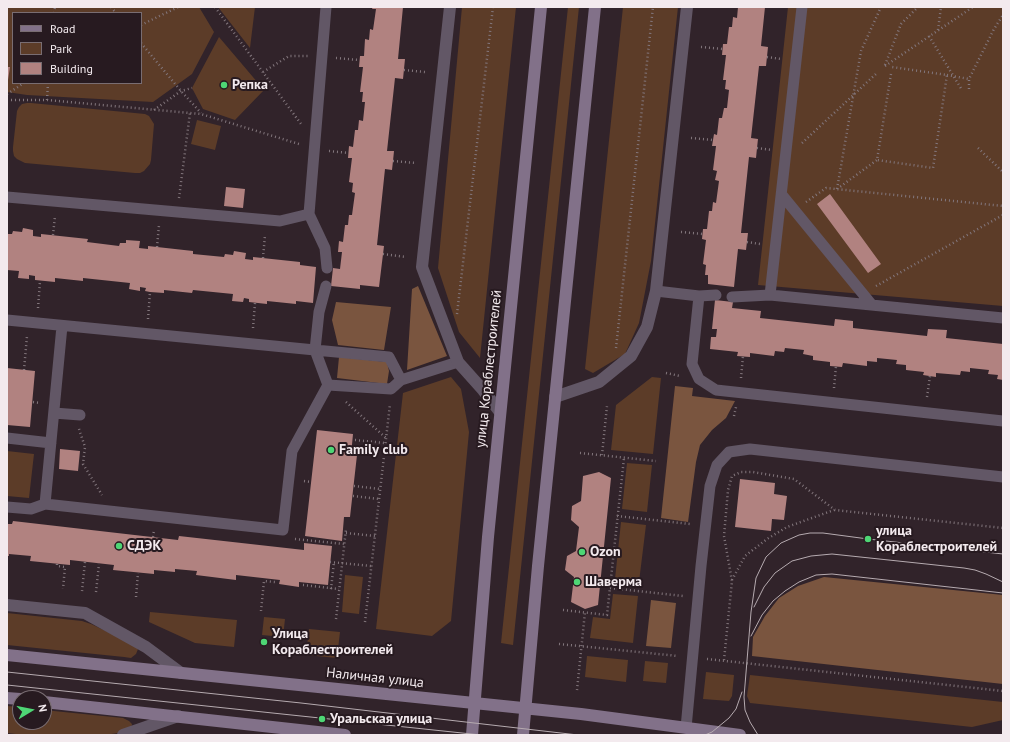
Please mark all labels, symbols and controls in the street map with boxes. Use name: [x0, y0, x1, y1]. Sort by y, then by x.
legend: [12, 12, 142, 84]
text: Road: [50, 21, 75, 36]
text: Park: [50, 41, 72, 56]
text: Building: [50, 61, 93, 76]
place label: Репка: [232, 77, 268, 93]
marker: Репка: [219, 80, 229, 90]
street label: улица Кораблестроителей: [472, 289, 506, 449]
place label: Family club: [339, 442, 408, 458]
marker: Family club: [326, 445, 336, 455]
place label: улица Кораблестроителей: [876, 523, 997, 556]
marker: улица Кораблестроителей: [863, 534, 873, 544]
place label: СДЭК: [127, 538, 161, 554]
marker: СДЭК: [114, 541, 124, 551]
place label: Ozon: [590, 544, 621, 560]
marker: Ozon: [577, 547, 587, 557]
place label: Шаверма: [585, 574, 642, 590]
marker: Шаверма: [572, 577, 582, 587]
place label: Улица Кораблестроителей: [272, 626, 393, 658]
marker: Улица Кораблестроителей: [259, 637, 269, 647]
street label: Наличная улица: [325, 665, 425, 691]
north arrow: [12, 690, 52, 730]
text: N: [35, 703, 50, 713]
place label: Уральская улица: [330, 711, 432, 727]
marker: Уральская улица: [317, 714, 327, 724]

